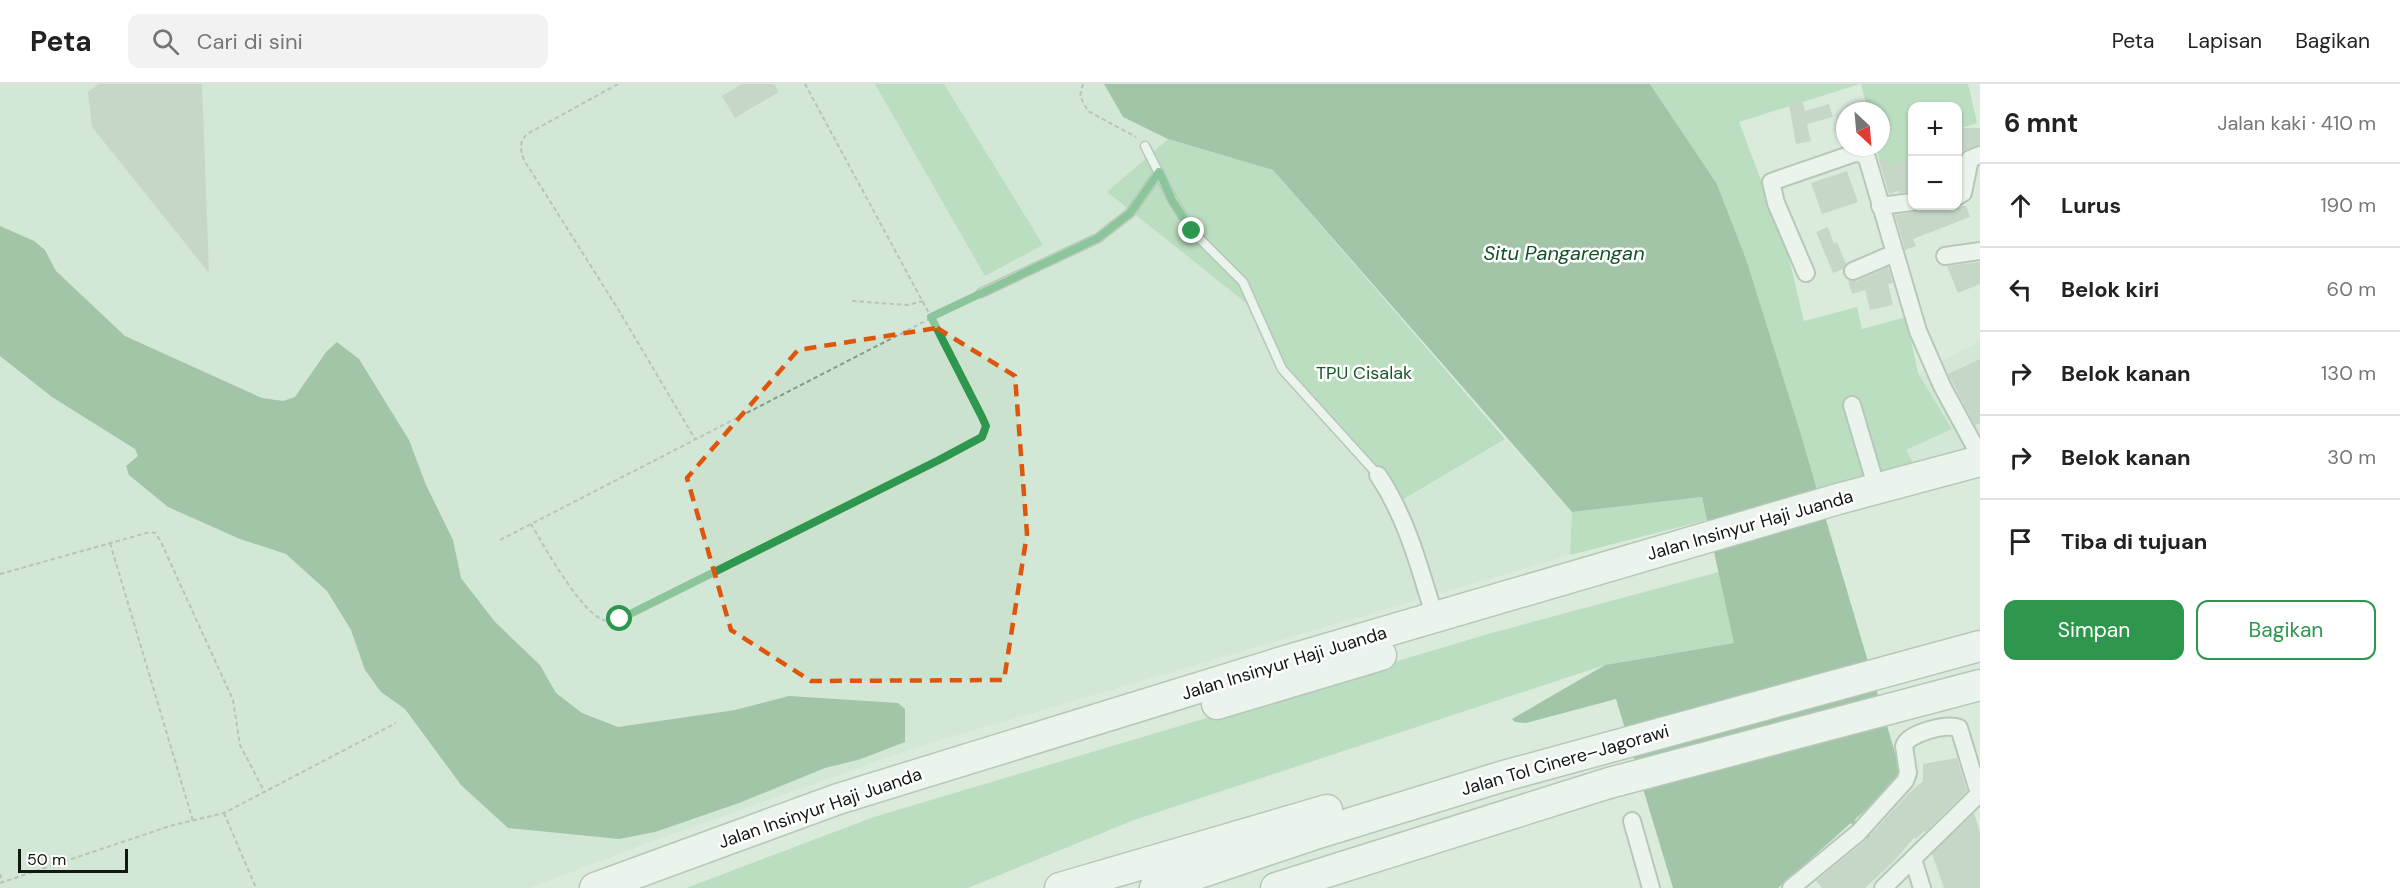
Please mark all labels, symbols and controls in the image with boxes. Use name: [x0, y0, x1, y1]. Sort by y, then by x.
search box: [128, 14, 548, 68]
text: Peta: [30, 23, 92, 60]
icon: search: [149, 25, 182, 58]
text: Cari di sini: [197, 27, 303, 56]
text: Peta: [2112, 27, 2154, 55]
text: Lapisan: [2187, 27, 2262, 55]
text: Bagikan: [2295, 27, 2370, 55]
north arrow: [1836, 102, 1890, 156]
map controls: [1908, 102, 1962, 210]
button: +: [1908, 102, 1962, 156]
text: 6 mnt: [2004, 106, 2078, 140]
text: Jalan kaki · 410 m: [2217, 110, 2376, 136]
button: −: [1908, 156, 1962, 210]
icon: ahead: [2004, 189, 2037, 222]
text: Lurus: [2061, 191, 2121, 220]
text: 190 m: [2320, 192, 2376, 218]
route end: [1178, 217, 1204, 243]
water label: Situ Pangarengan: [1483, 240, 1645, 266]
icon: left: [2004, 273, 2037, 306]
text: Belok kiri: [2061, 275, 2159, 304]
text: 60 m: [2327, 276, 2376, 302]
icon: right: [2004, 357, 2037, 390]
text: Belok kanan: [2061, 359, 2191, 388]
text: 130 m: [2321, 360, 2376, 386]
park label: TPU Cisalak: [1316, 361, 1412, 385]
icon: right: [2004, 441, 2037, 474]
text: Belok kanan: [2061, 443, 2191, 472]
text: 30 m: [2327, 444, 2376, 470]
street label: Jalan Insinyur Haji Juanda: [1644, 484, 1856, 566]
icon: arrive: [2004, 525, 2037, 558]
text: Tiba di tujuan: [2061, 527, 2207, 556]
button: Simpan: [2004, 600, 2184, 660]
button: Bagikan: [2196, 600, 2376, 660]
route start: [606, 605, 632, 631]
street label: Jalan Insinyur Haji Juanda: [1178, 620, 1390, 706]
street label: Jalan Tol Cinere–Jagorawi: [1458, 719, 1672, 801]
street label: Jalan Insinyur Haji Juanda: [715, 762, 925, 854]
scale bar: [18, 846, 128, 874]
text: 50 m: [27, 849, 66, 870]

